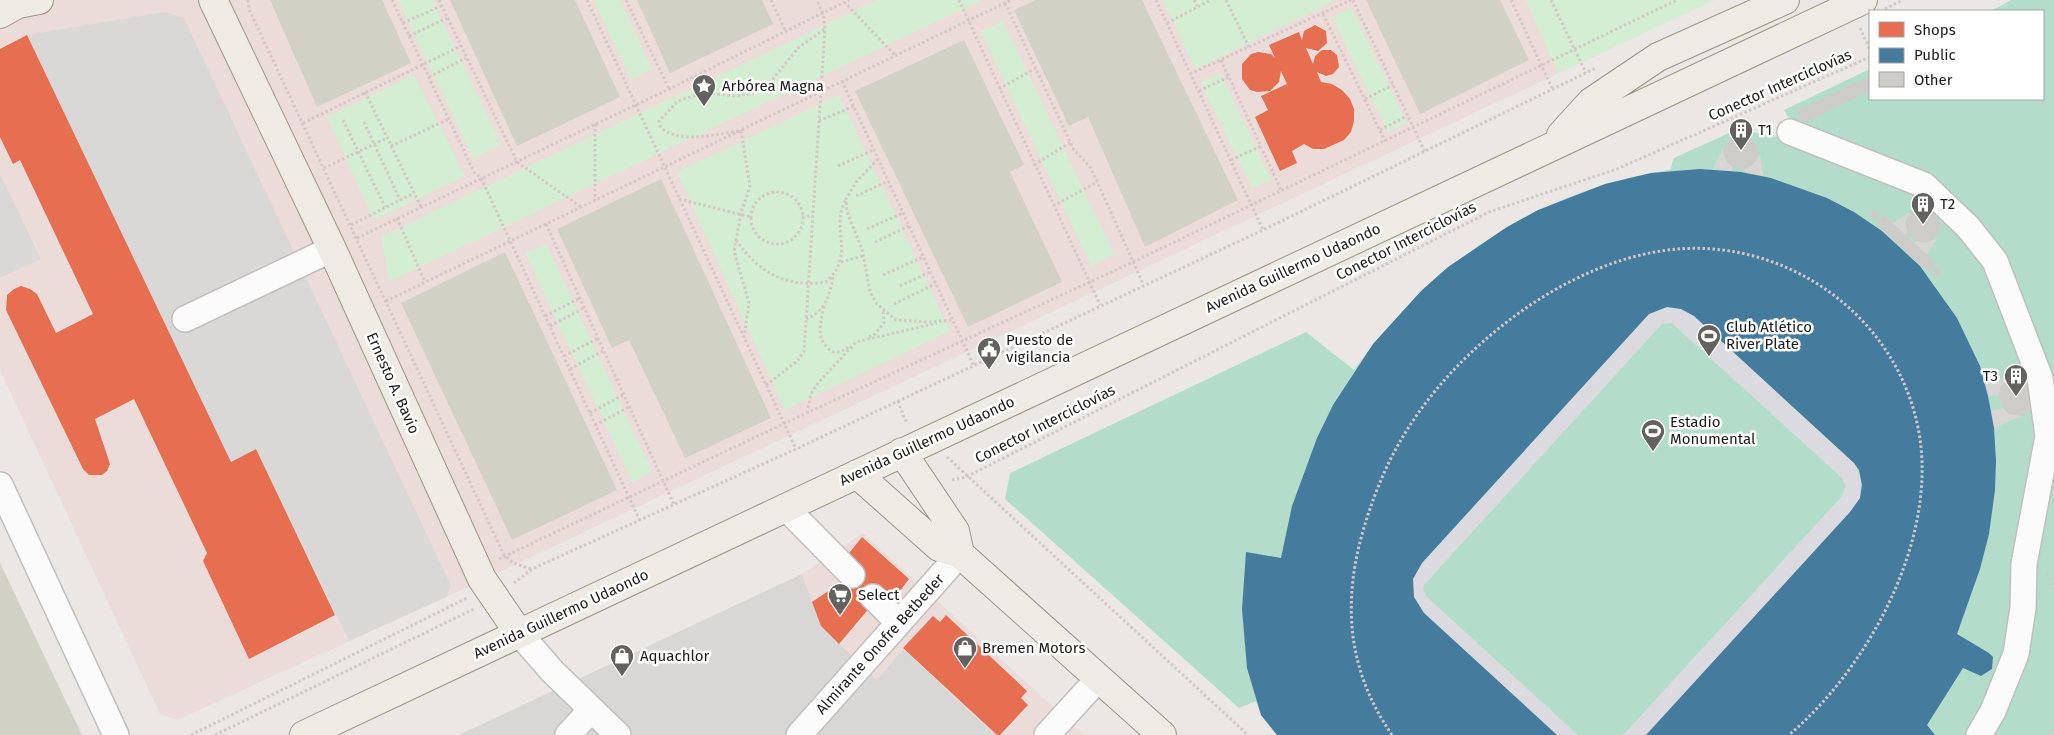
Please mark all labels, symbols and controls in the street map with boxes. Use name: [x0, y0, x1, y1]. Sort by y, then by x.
legend: [1869, 10, 2044, 100]
text: Shops: [1914, 21, 1956, 39]
street label: Conector Interciclovías: [1706, 45, 1854, 125]
text: Public: [1914, 46, 1956, 64]
text: Other: [1914, 71, 1953, 89]
place icon: Arbórea Magna: [691, 73, 717, 107]
place label: Arbórea Magna: [722, 77, 824, 95]
building icon: T1: [1728, 117, 1754, 151]
place label: T1: [1758, 121, 1772, 139]
building icon: T2: [1910, 191, 1936, 225]
place label: T2: [1940, 195, 1955, 213]
street label: Conector Interciclovías: [1333, 198, 1479, 284]
street label: Avenida Guillermo Udaondo: [1203, 219, 1383, 317]
place label: Club Atlético River Plate: [1726, 318, 1812, 353]
sports icon: Club Atlético River Plate: [1696, 323, 1722, 357]
street label: Ernesto A. Bavio: [363, 329, 423, 437]
place label: Puesto de vigilancia: [1006, 331, 1073, 366]
public building icon: Puesto de vigilancia: [976, 336, 1002, 370]
building icon: T3: [2003, 363, 2029, 397]
place label: T3: [1983, 367, 1998, 385]
street label: Conector Interciclovías: [972, 381, 1118, 467]
street label: Avenida Guillermo Udaondo: [837, 392, 1017, 490]
place label: Estadio Monumental: [1670, 413, 1756, 448]
sports icon: Estadio Monumental: [1640, 418, 1666, 452]
street label: Avenida Guillermo Udaondo: [471, 565, 651, 663]
street label: Almirante Onofre Betbeder: [812, 570, 948, 718]
supermarket icon: Select: [827, 582, 853, 616]
place label: Select: [858, 586, 900, 604]
shop icon: Bremen Motors: [952, 635, 978, 669]
place label: Bremen Motors: [982, 639, 1085, 657]
shop icon: Aquachlor: [609, 643, 635, 677]
place label: Aquachlor: [640, 647, 709, 665]

